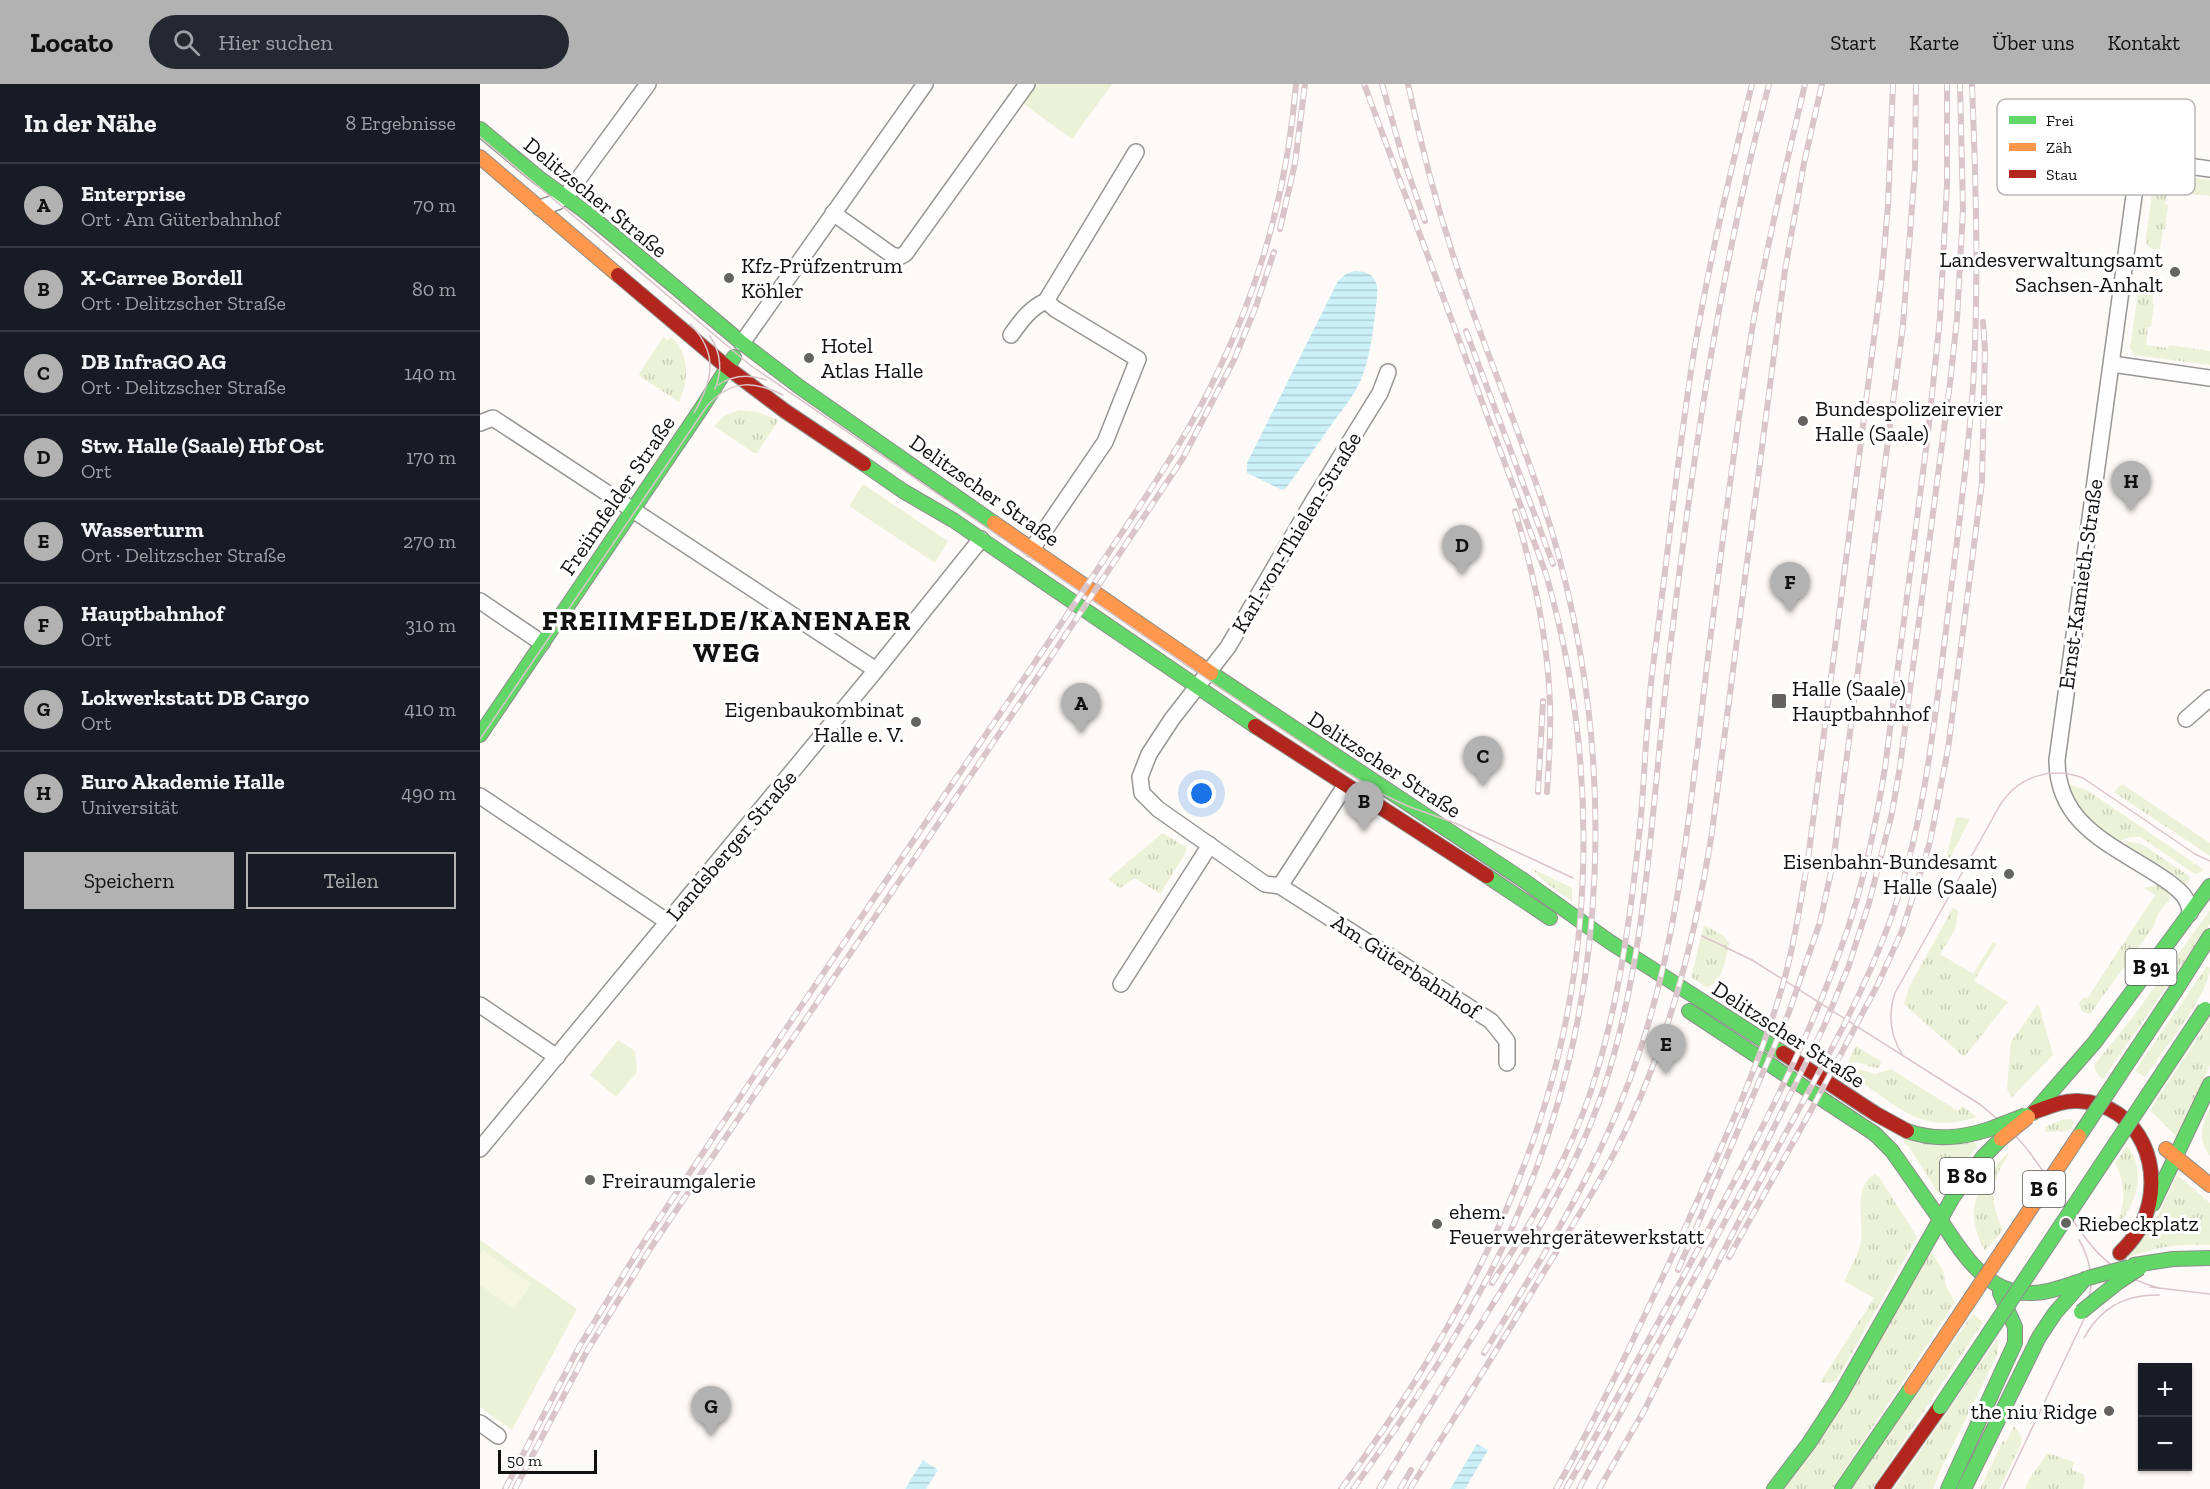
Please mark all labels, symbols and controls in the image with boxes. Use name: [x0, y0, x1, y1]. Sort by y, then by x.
search box: [149, 15, 569, 69]
text: Locato: [30, 26, 113, 59]
icon: search: [170, 26, 203, 59]
text: Hier suchen: [218, 29, 333, 56]
text: Start: [1830, 30, 1876, 55]
text: Karte: [1909, 30, 1959, 55]
text: Über uns: [1992, 30, 2074, 55]
text: Kontakt: [2107, 30, 2180, 55]
legend: [1997, 99, 2195, 195]
text: In der Nähe: [24, 107, 156, 139]
text: 8 Ergebnisse: [346, 111, 456, 135]
text: Frei: [2046, 111, 2074, 130]
street label: Delitzscher Straße: [518, 131, 673, 264]
text: Zäh: [2046, 138, 2072, 157]
text: Stau: [2046, 165, 2077, 184]
text: Enterprise: [81, 180, 186, 207]
text: A: [37, 193, 50, 217]
text: 70 m: [413, 193, 456, 217]
text: Ort · Am Güterbahnhof: [81, 207, 280, 231]
place label: Landesverwaltungsamt Sachsen-Anhalt: [1939, 246, 2164, 298]
place label: Kfz-Prüfzentrum Köhler: [741, 252, 902, 304]
text: X-Carree Bordell: [81, 264, 243, 291]
marker: Landesverwaltungsamt Sachsen-Anhalt: [2168, 265, 2182, 279]
marker: Kfz-Prüfzentrum Köhler: [722, 271, 736, 285]
text: B: [37, 277, 50, 301]
text: 80 m: [412, 277, 456, 301]
text: Ort · Delitzscher Straße: [81, 291, 286, 315]
place label: Hotel Atlas Halle: [821, 332, 923, 384]
text: DB InfraGO AG: [81, 348, 226, 375]
marker: Hotel Atlas Halle: [802, 351, 816, 365]
text: C: [37, 361, 50, 385]
text: 140 m: [404, 361, 456, 385]
text: Ort · Delitzscher Straße: [81, 375, 286, 399]
place label: Bundespolizeirevier Halle (Saale): [1815, 395, 2004, 447]
street label: Freiimfelder Straße: [554, 410, 681, 580]
marker: Bundespolizeirevier Halle (Saale): [1796, 414, 1810, 428]
street label: Karl-von-Thielen-Straße: [1226, 427, 1367, 638]
street label: Delitzscher Straße: [904, 429, 1065, 552]
text: Stw. Halle (Saale) Hbf Ost: [81, 432, 324, 459]
text: D: [37, 445, 50, 469]
text: 170 m: [406, 445, 456, 469]
text: Ort: [81, 459, 111, 483]
pin: H: [2112, 462, 2150, 511]
street label: Ernst-Kamieth-Straße: [2052, 477, 2109, 691]
text: Wasserturm: [81, 516, 204, 543]
pin: D: [1442, 526, 1482, 575]
text: E: [38, 529, 49, 553]
text: 270 m: [403, 529, 456, 553]
text: Ort · Delitzscher Straße: [81, 543, 286, 567]
pin: F: [1770, 562, 1810, 612]
text: Hauptbahnhof: [81, 600, 224, 627]
district label: FREIIMFELDE/KANENAER WEG: [542, 604, 912, 669]
text: F: [38, 613, 49, 637]
text: 310 m: [405, 613, 456, 637]
text: Ort: [81, 627, 111, 651]
place label: Halle (Saale) Hauptbahnhof: [1792, 675, 1932, 727]
text: Lokwerkstatt DB Cargo: [81, 684, 309, 711]
pin: A: [1062, 684, 1100, 733]
marker: Halle (Saale) Hauptbahnhof: [1770, 692, 1788, 710]
place label: Eigenbaukombinat Halle e. V.: [725, 696, 905, 748]
text: G: [37, 697, 50, 721]
text: 410 m: [404, 697, 456, 721]
street label: Delitzscher Straße: [1303, 705, 1466, 824]
text: Ort: [81, 711, 111, 735]
marker: Eigenbaukombinat Halle e. V.: [909, 715, 923, 729]
pin: C: [1464, 736, 1502, 786]
street label: Landsberger Straße: [660, 764, 802, 926]
text: Euro Akademie Halle: [81, 768, 285, 795]
your location: [1187, 779, 1216, 808]
text: H: [36, 781, 51, 805]
text: 490 m: [401, 781, 456, 805]
pin: B: [1344, 782, 1384, 831]
text: Universität: [81, 795, 178, 819]
place label: Eisenbahn-Bundesamt Halle (Saale): [1783, 848, 1998, 900]
button: Speichern: [24, 852, 234, 909]
button: Teilen: [246, 852, 456, 909]
marker: Eisenbahn-Bundesamt Halle (Saale): [2002, 867, 2016, 881]
street label: Am Güterbahnhof: [1326, 908, 1487, 1026]
road number: B 91: [2126, 949, 2176, 985]
street label: Delitzscher Straße: [1707, 975, 1870, 1094]
pin: E: [1646, 1024, 1686, 1074]
road number: B 80: [1940, 1158, 1994, 1194]
place label: Freiraumgalerie: [602, 1167, 756, 1194]
road number: B 6: [2023, 1171, 2065, 1207]
marker: Freiraumgalerie: [583, 1173, 597, 1187]
place label: ehem. Feuerwehrgerätewerkstatt: [1449, 1198, 1705, 1250]
place label: Riebeckplatz: [2078, 1210, 2199, 1237]
marker: Riebeckplatz: [2059, 1216, 2073, 1230]
marker: ehem. Feuerwehrgerätewerkstatt: [1430, 1217, 1444, 1231]
map controls: [2138, 1363, 2192, 1471]
button: +: [2138, 1363, 2192, 1417]
pin: G: [692, 1386, 730, 1436]
place label: the niu Ridge: [1971, 1398, 2097, 1425]
marker: the niu Ridge: [2102, 1404, 2116, 1418]
button: −: [2138, 1417, 2192, 1471]
scale bar: [498, 1447, 597, 1474]
text: 50 m: [507, 1451, 542, 1470]

